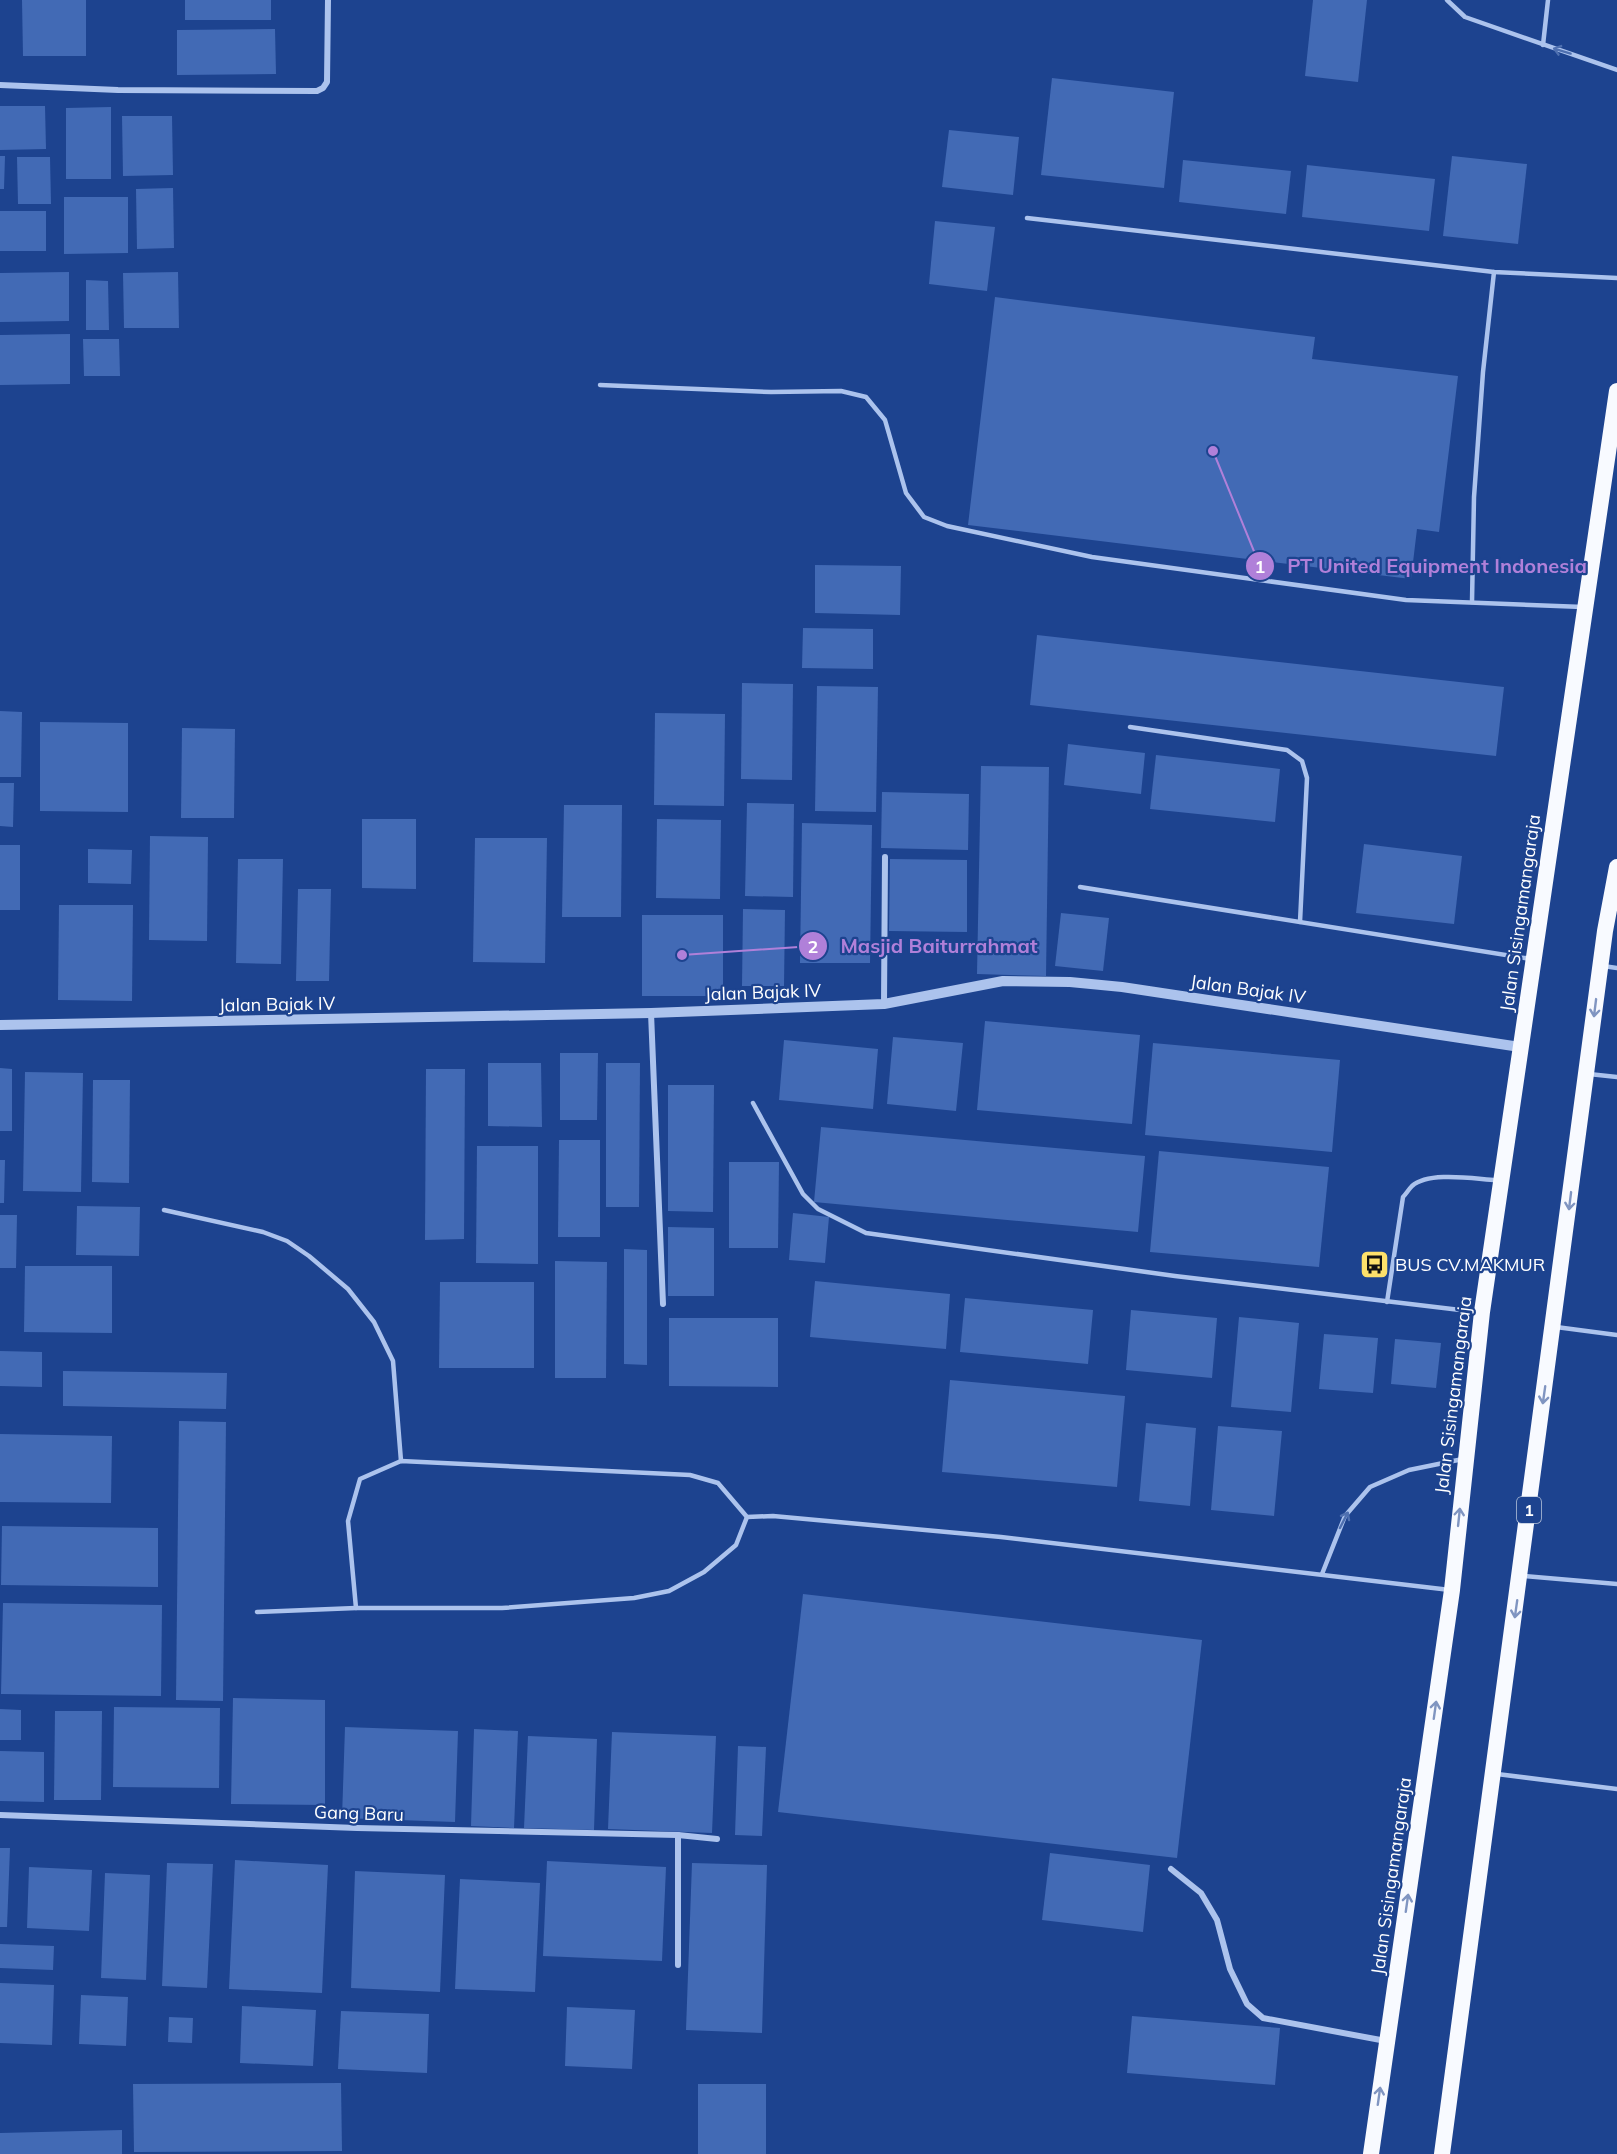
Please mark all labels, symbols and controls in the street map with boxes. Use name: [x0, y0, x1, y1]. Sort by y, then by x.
one-way arrow: [1553, 45, 1572, 56]
callout: PT United Equipment Indonesia: [1245, 547, 1598, 585]
text: PT United Equipment Indonesia: [1287, 553, 1587, 578]
text: 1: [1255, 555, 1265, 578]
street label: Jalan Sisingamangaraja: [1495, 813, 1545, 1013]
callout: Masjid Baiturrahmat: [798, 927, 1050, 965]
text: Masjid Baiturrahmat: [840, 933, 1038, 958]
text: 2: [808, 935, 818, 958]
street label: Jalan Bajak IV: [1189, 970, 1308, 1009]
street label: Jalan Bajak IV: [704, 978, 822, 1006]
street label: Jalan Bajak IV: [219, 991, 336, 1017]
one-way arrow: [1589, 998, 1600, 1017]
one-way arrow: [1564, 1191, 1575, 1211]
bus stop icon: BUS CV.MAKMUR: [1358, 1248, 1390, 1280]
place label: BUS CV.MAKMUR: [1395, 1253, 1545, 1276]
street label: Jalan Sisingamangaraja: [1429, 1295, 1477, 1495]
one-way arrow: [1539, 1384, 1550, 1404]
road number: 1: [1517, 1497, 1541, 1523]
one-way arrow: [1454, 1507, 1465, 1527]
one-way arrow: [1339, 1512, 1351, 1530]
one-way arrow: [1510, 1598, 1521, 1618]
one-way arrow: [1429, 1701, 1440, 1720]
street label: Jalan Sisingamangaraja: [1366, 1776, 1416, 1976]
street label: Gang Baru: [314, 1800, 404, 1826]
one-way arrow: [1401, 1894, 1412, 1913]
one-way arrow: [1374, 2087, 1385, 2106]

